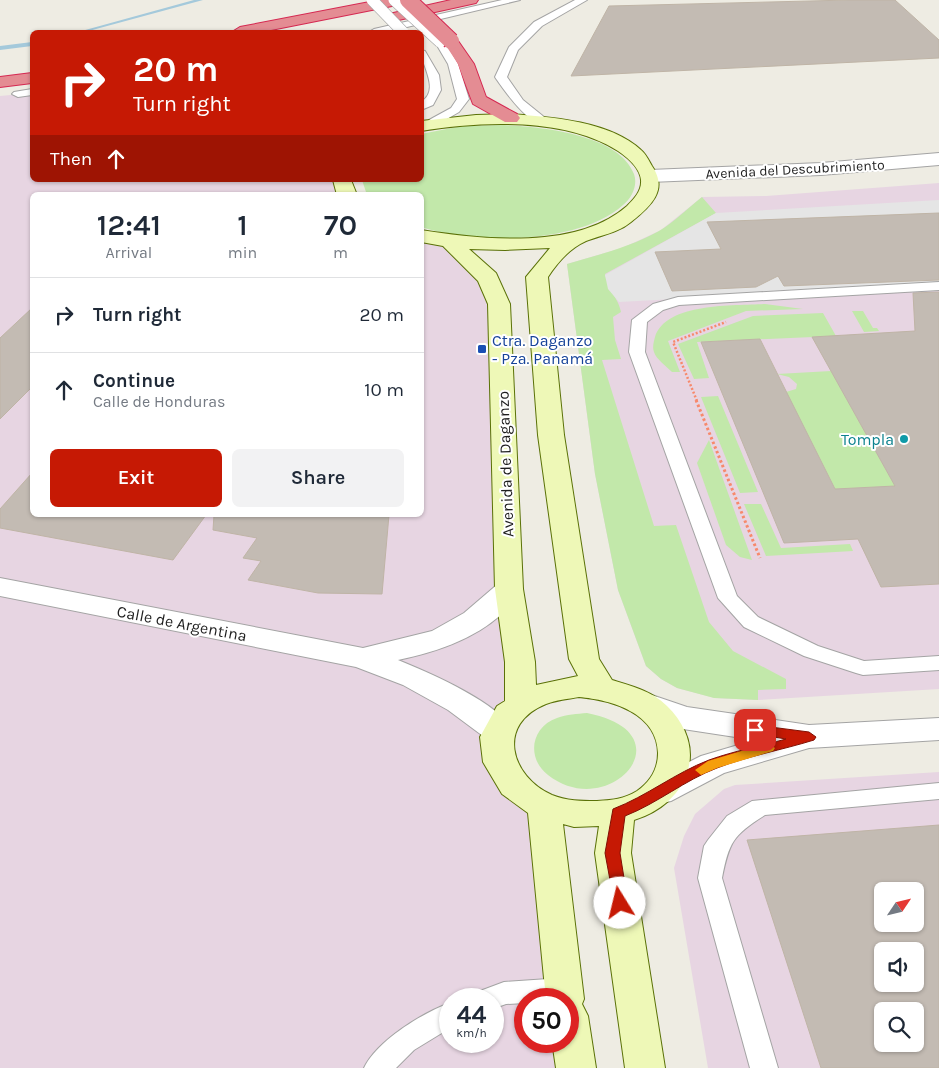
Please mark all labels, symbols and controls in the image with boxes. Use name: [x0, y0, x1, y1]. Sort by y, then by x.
text: 20 m: [133, 49, 218, 90]
icon: right: [50, 50, 115, 115]
text: Turn right: [133, 91, 231, 117]
icon: ahead: [102, 145, 130, 173]
text: Then: [50, 148, 92, 170]
street label: Avenida del Descubrimiento: [705, 156, 885, 183]
text: 12:41: [97, 207, 161, 243]
text: 1: [237, 207, 248, 243]
text: 70: [324, 207, 357, 243]
text: Arrival: [105, 243, 152, 262]
text: min: [228, 243, 257, 262]
text: m: [333, 243, 348, 262]
icon: right: [50, 301, 78, 329]
text: Turn right: [93, 304, 182, 326]
text: 20 m: [359, 304, 404, 326]
place label: Ctra. Daganzo - Pza. Panamá: [492, 331, 593, 368]
marker: Ctra. Daganzo - Pza. Panamá: [476, 343, 488, 355]
text: Continue: [93, 370, 175, 392]
icon: ahead: [50, 376, 78, 404]
text: 10 m: [364, 379, 404, 401]
street label: Avenida de Daganzo: [493, 391, 518, 537]
text: Calle de Honduras: [93, 392, 225, 411]
place label: Tompla: [841, 430, 894, 449]
marker: Tompla: [898, 433, 910, 445]
button: Exit: [50, 449, 222, 507]
button: Share: [232, 449, 404, 507]
street label: Calle de Argentina: [115, 602, 248, 645]
pin: [734, 709, 776, 751]
icon: arrive: [741, 716, 769, 744]
position arrow: [593, 876, 645, 928]
north arrow: [874, 882, 924, 932]
map controls: [874, 882, 924, 1052]
button: sound: [874, 942, 924, 992]
speed limit sign: 50: [514, 988, 579, 1053]
text: 44: [457, 1000, 486, 1029]
button: search: [874, 1002, 924, 1052]
text: km/h: [456, 1026, 487, 1040]

